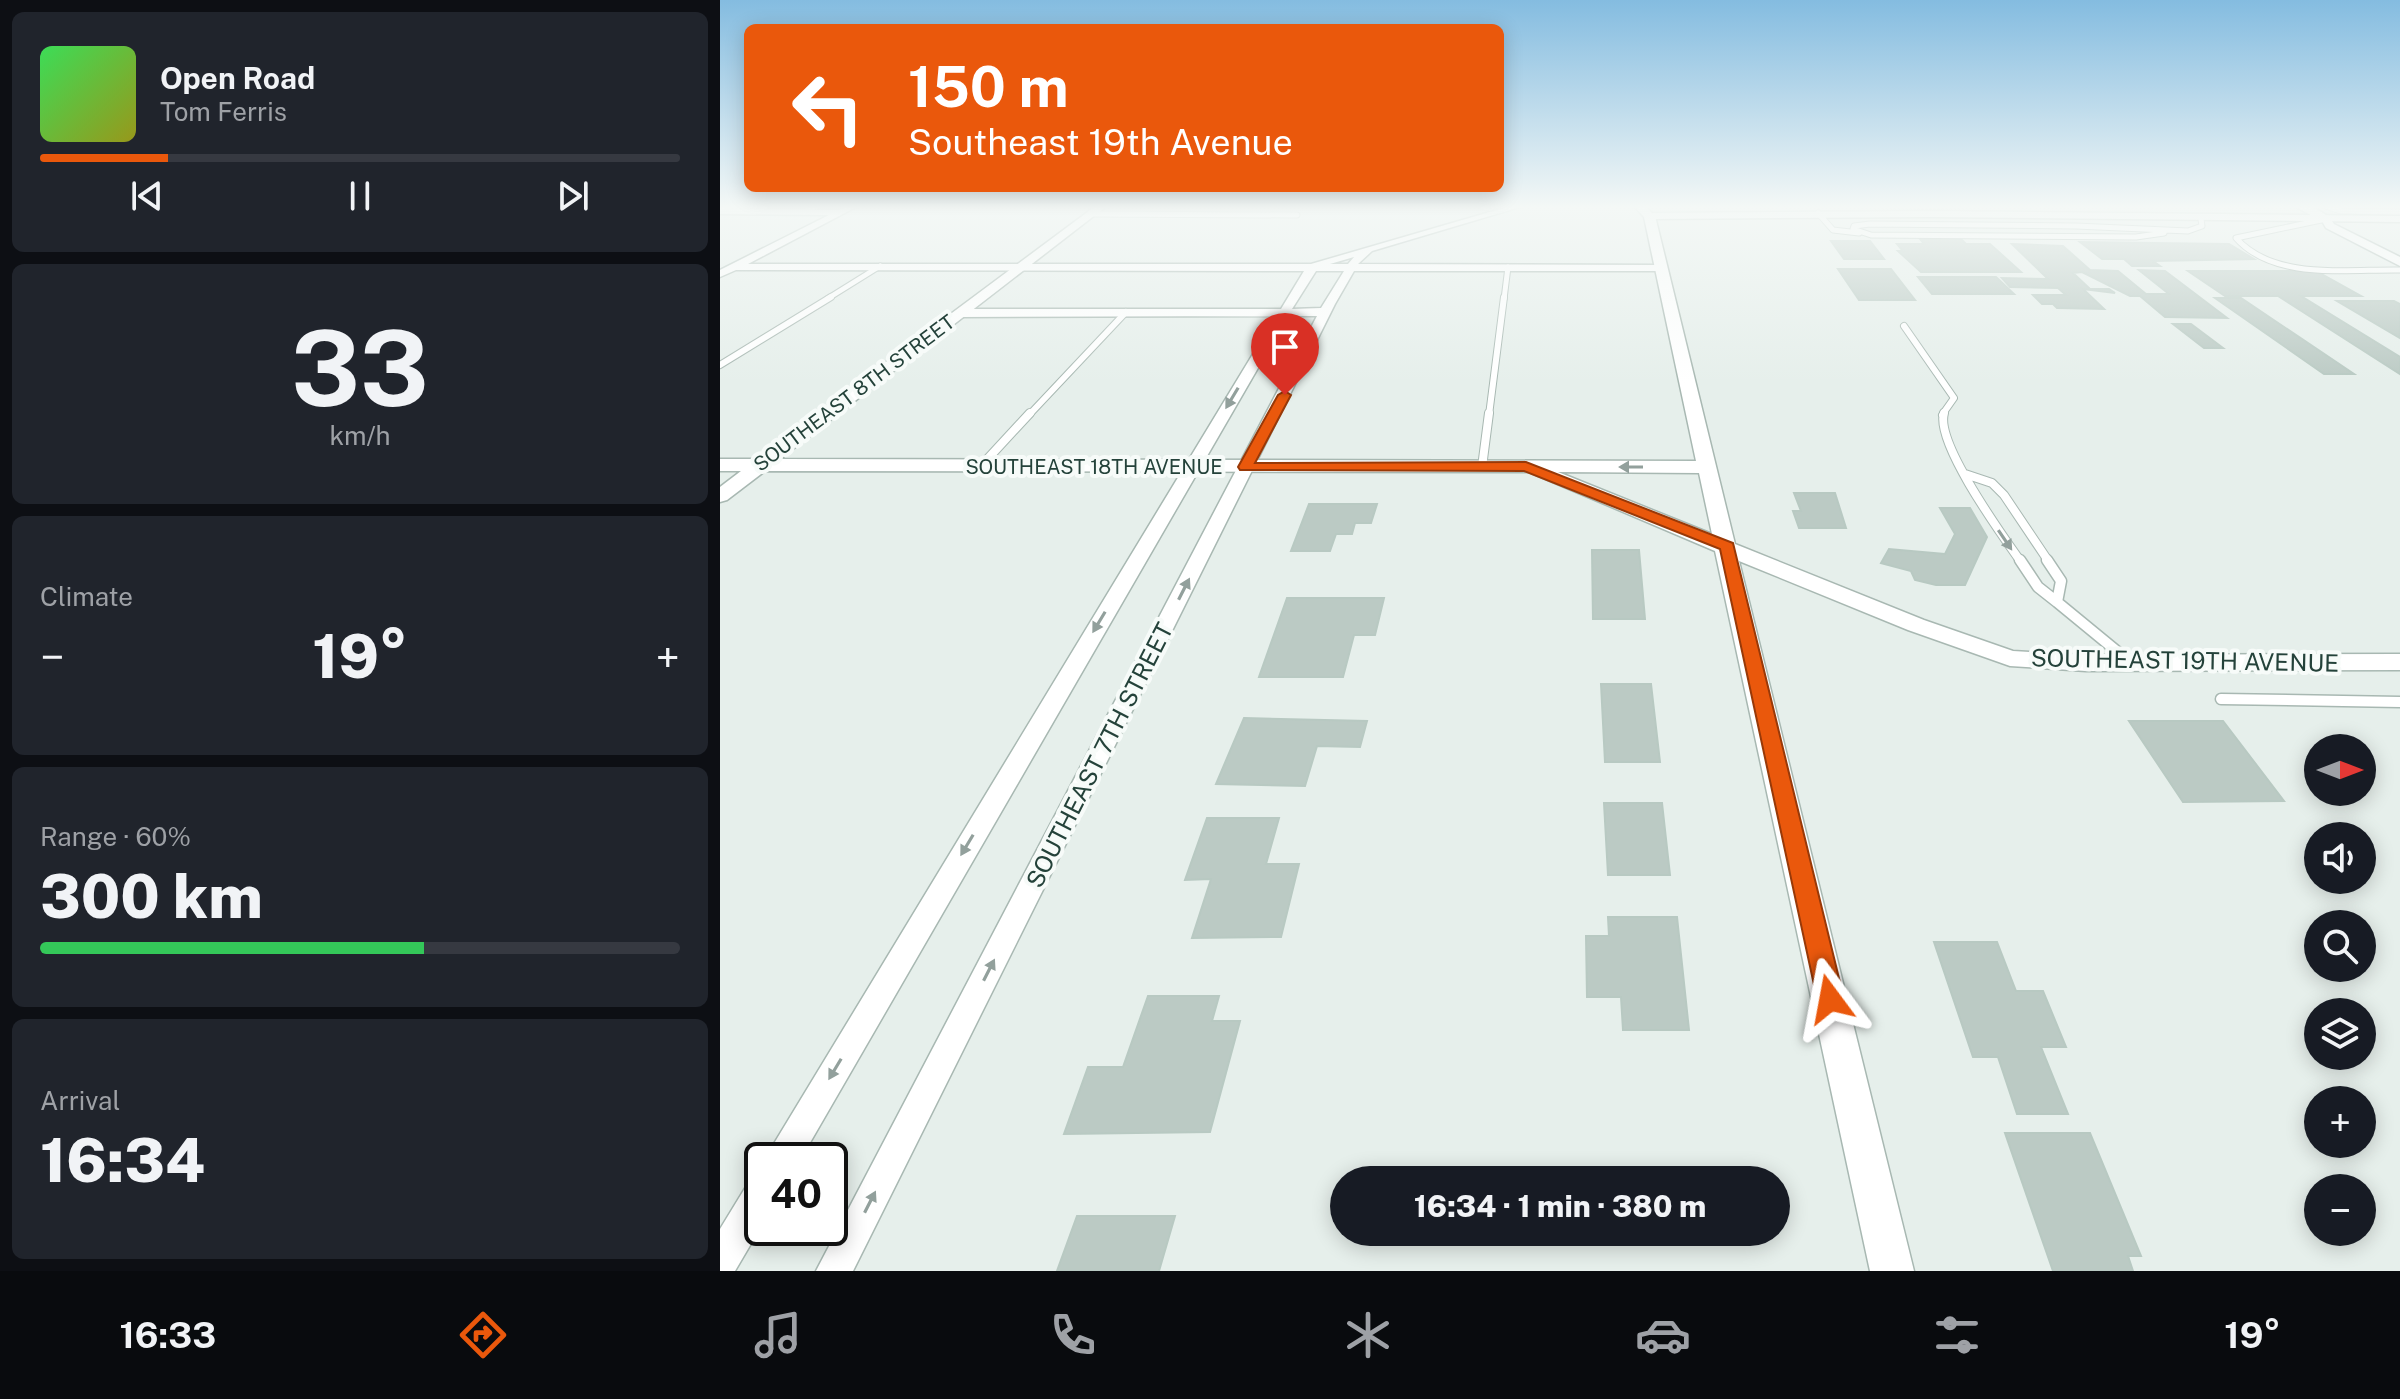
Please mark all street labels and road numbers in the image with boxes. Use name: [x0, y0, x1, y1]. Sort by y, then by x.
street label: SOUTHEAST 8TH STREET: [749, 310, 959, 476]
street label: SOUTHEAST 18TH AVENUE: [965, 455, 1223, 479]
street label: SOUTHEAST 7TH STREET: [1020, 618, 1178, 892]
street label: SOUTHEAST 19TH AVENUE: [2031, 643, 2339, 677]

